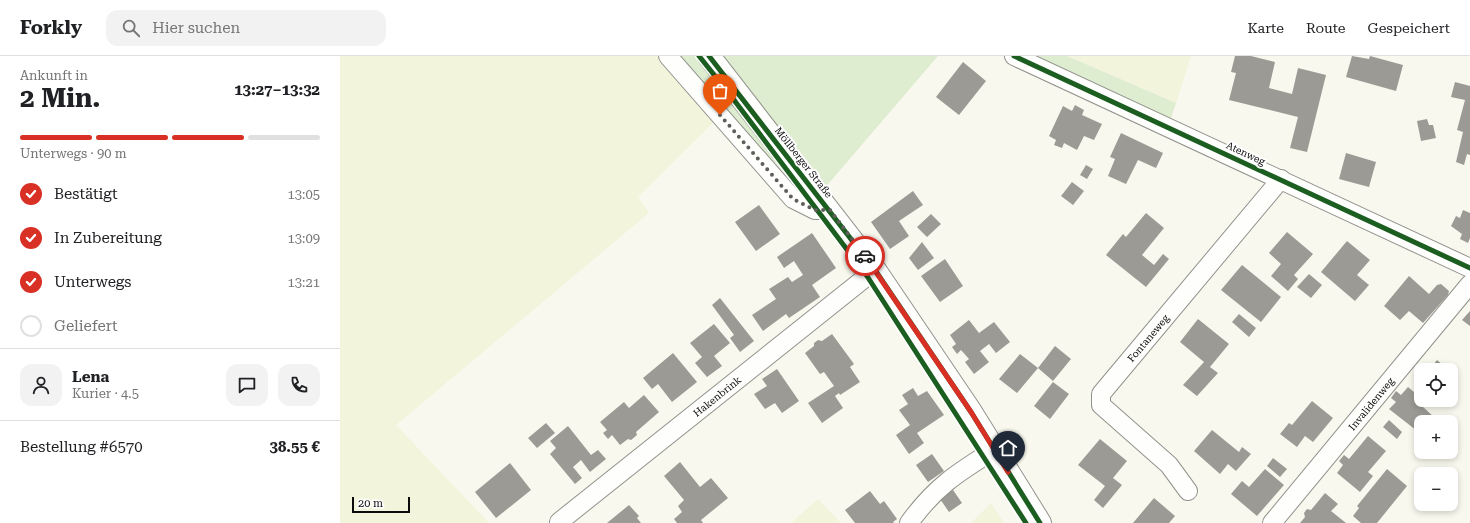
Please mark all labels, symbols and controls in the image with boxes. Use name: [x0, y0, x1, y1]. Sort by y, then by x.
search box: [106, 10, 386, 46]
text: Forkly: [20, 16, 82, 39]
icon: search: [120, 17, 142, 39]
text: Hier suchen: [152, 19, 240, 37]
text: Karte: [1248, 20, 1284, 36]
text: Route: [1306, 20, 1346, 36]
text: Gespeichert: [1368, 20, 1450, 36]
text: Ankunft in: [20, 68, 88, 83]
pin: [703, 74, 737, 115]
icon: bag: [709, 80, 731, 102]
text: 13:27–13:32: [234, 81, 320, 99]
text: 2 Min.: [20, 83, 101, 113]
street label: Möllberger Straße: [773, 125, 835, 200]
street label: Atenweg: [1225, 140, 1267, 167]
text: Unterwegs · 90 m: [20, 146, 127, 161]
icon: check: [20, 183, 42, 205]
text: Bestätigt: [54, 185, 118, 203]
text: 13:05: [288, 187, 320, 202]
icon: check: [20, 227, 42, 249]
text: In Zubereitung: [54, 229, 162, 247]
text: 13:09: [288, 231, 320, 246]
courier: [845, 236, 885, 276]
icon: car: [854, 245, 876, 267]
icon: check: [20, 271, 42, 293]
text: Unterwegs: [54, 273, 131, 291]
text: 13:21: [288, 275, 320, 290]
street label: Fontaneweg: [1125, 312, 1171, 364]
text: Geliefert: [54, 317, 118, 335]
map controls: [1414, 363, 1458, 511]
button: locate: [1414, 363, 1458, 407]
button: person: [20, 364, 62, 406]
button: chat: [226, 364, 268, 406]
button: phone: [278, 364, 320, 406]
text: Lena: [72, 368, 109, 386]
street label: Hakenbrink: [691, 374, 744, 419]
street label: Invalidenweg: [1346, 375, 1396, 432]
text: Kurier · 4.5: [72, 386, 139, 401]
button: +: [1414, 415, 1458, 459]
pin: [991, 431, 1025, 472]
icon: home: [997, 437, 1019, 459]
text: Bestellung #6570: [20, 438, 143, 456]
text: 38.55 €: [269, 438, 320, 456]
button: −: [1414, 467, 1458, 511]
scale bar: [352, 495, 410, 514]
text: 20 m: [358, 497, 383, 510]

